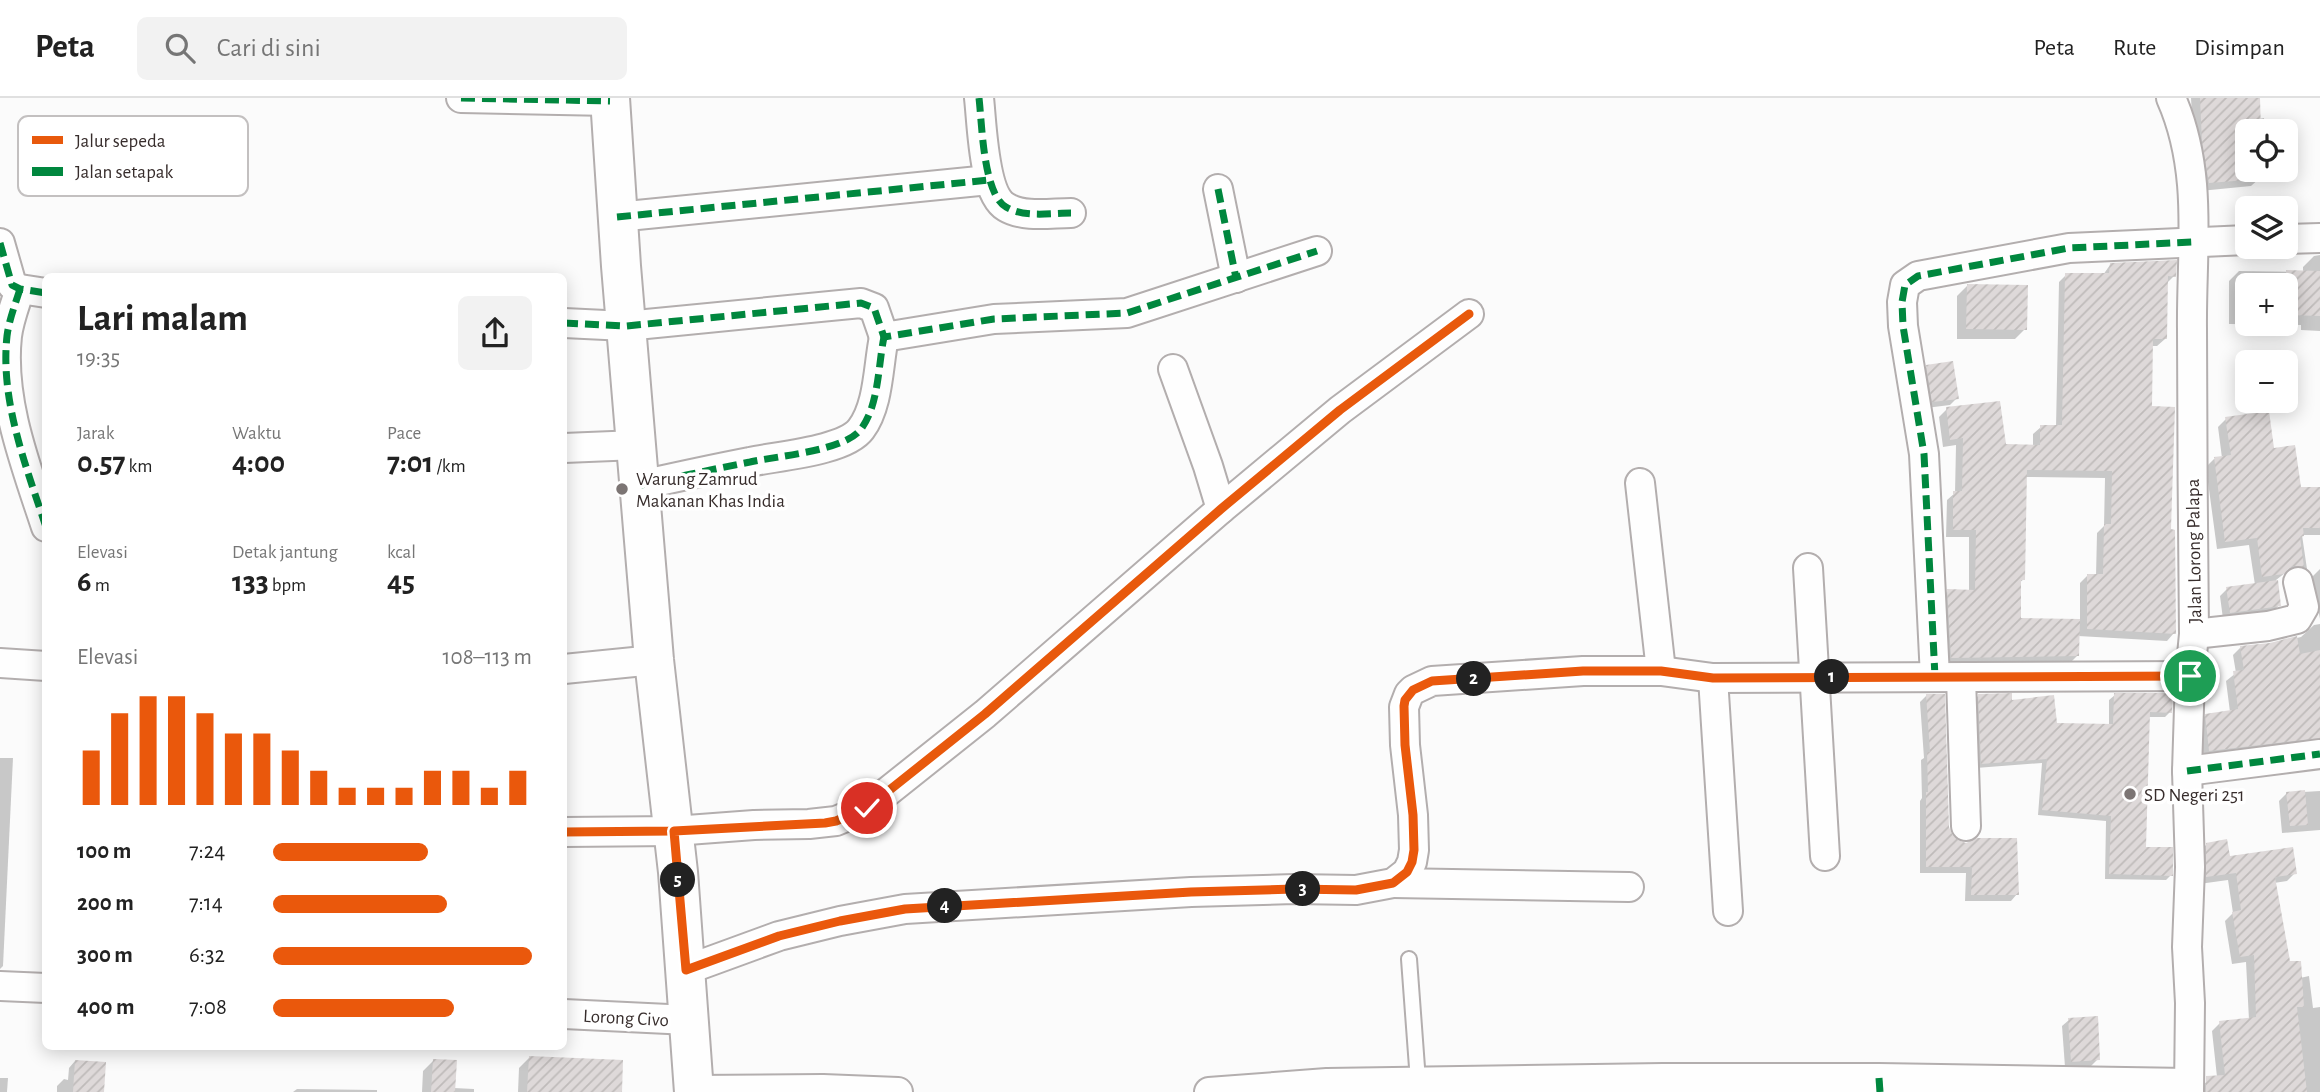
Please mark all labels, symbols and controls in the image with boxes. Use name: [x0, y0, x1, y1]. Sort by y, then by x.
search box: [137, 17, 627, 80]
icon: search: [161, 29, 199, 67]
text: Peta: [35, 31, 95, 64]
text: Cari di sini: [217, 35, 321, 61]
text: Peta: [2034, 36, 2075, 60]
text: Rute: [2113, 36, 2156, 60]
text: Disimpan: [2194, 36, 2285, 60]
legend: [18, 116, 248, 196]
map controls: [2235, 119, 2298, 413]
button: locate: [2235, 119, 2298, 182]
text: Jalur sepeda: [75, 132, 166, 151]
text: Jalan setapak: [75, 163, 174, 182]
button: layers: [2235, 196, 2298, 259]
button: +: [2235, 273, 2298, 336]
button: share: [458, 296, 532, 370]
text: Lari malam: [77, 300, 248, 338]
text: 19:35: [77, 347, 120, 370]
button: −: [2235, 350, 2298, 413]
text: Jarak: [77, 424, 115, 443]
text: Waktu: [232, 424, 281, 443]
text: Pace: [387, 424, 421, 443]
text: 0.57: [77, 448, 125, 478]
text: 4:00: [232, 448, 285, 478]
text: 7:01: [387, 448, 433, 478]
text: km: [125, 457, 152, 476]
text: /km: [433, 457, 466, 476]
place label: Warung Zamrud Makanan Khas India: [636, 470, 785, 511]
street label: Jalan Lorong Palapa: [2184, 478, 2205, 624]
marker: Warung Zamrud Makanan Khas India: [614, 481, 630, 497]
text: Elevasi: [77, 543, 128, 562]
text: Detak jantung: [232, 543, 338, 562]
text: kcal: [387, 543, 416, 562]
text: 6: [77, 567, 92, 597]
text: 133: [232, 567, 269, 597]
text: 45: [387, 567, 415, 597]
text: m: [92, 576, 110, 595]
text: bpm: [269, 576, 306, 595]
text: Elevasi: [77, 646, 138, 669]
text: 108–113 m: [443, 646, 532, 669]
pin: [2160, 646, 2220, 706]
icon: arrive: [2171, 657, 2209, 695]
pin: 1: [1814, 660, 1850, 694]
pin: 2: [1456, 662, 1492, 696]
text: 1: [1828, 667, 1835, 686]
text: 2: [1469, 669, 1478, 688]
pin: [837, 778, 897, 838]
marker: SD Negeri 251: [2122, 786, 2138, 802]
place label: SD Negeri 251: [2144, 786, 2245, 805]
icon: check: [848, 789, 886, 827]
text: 100 m: [77, 840, 131, 863]
text: 7:24: [189, 840, 225, 863]
pin: 5: [660, 862, 696, 898]
text: 5: [673, 870, 682, 889]
pin: 3: [1286, 872, 1320, 906]
text: 3: [1298, 879, 1307, 898]
pin: 4: [928, 888, 962, 924]
text: 200 m: [77, 892, 134, 915]
text: 7:14: [189, 892, 223, 915]
text: 4: [940, 896, 949, 915]
text: 300 m: [77, 944, 133, 967]
text: 6:32: [189, 944, 225, 967]
text: 400 m: [77, 996, 135, 1019]
text: 7:08: [189, 996, 227, 1019]
street label: Lorong Civo: [583, 1007, 669, 1030]

